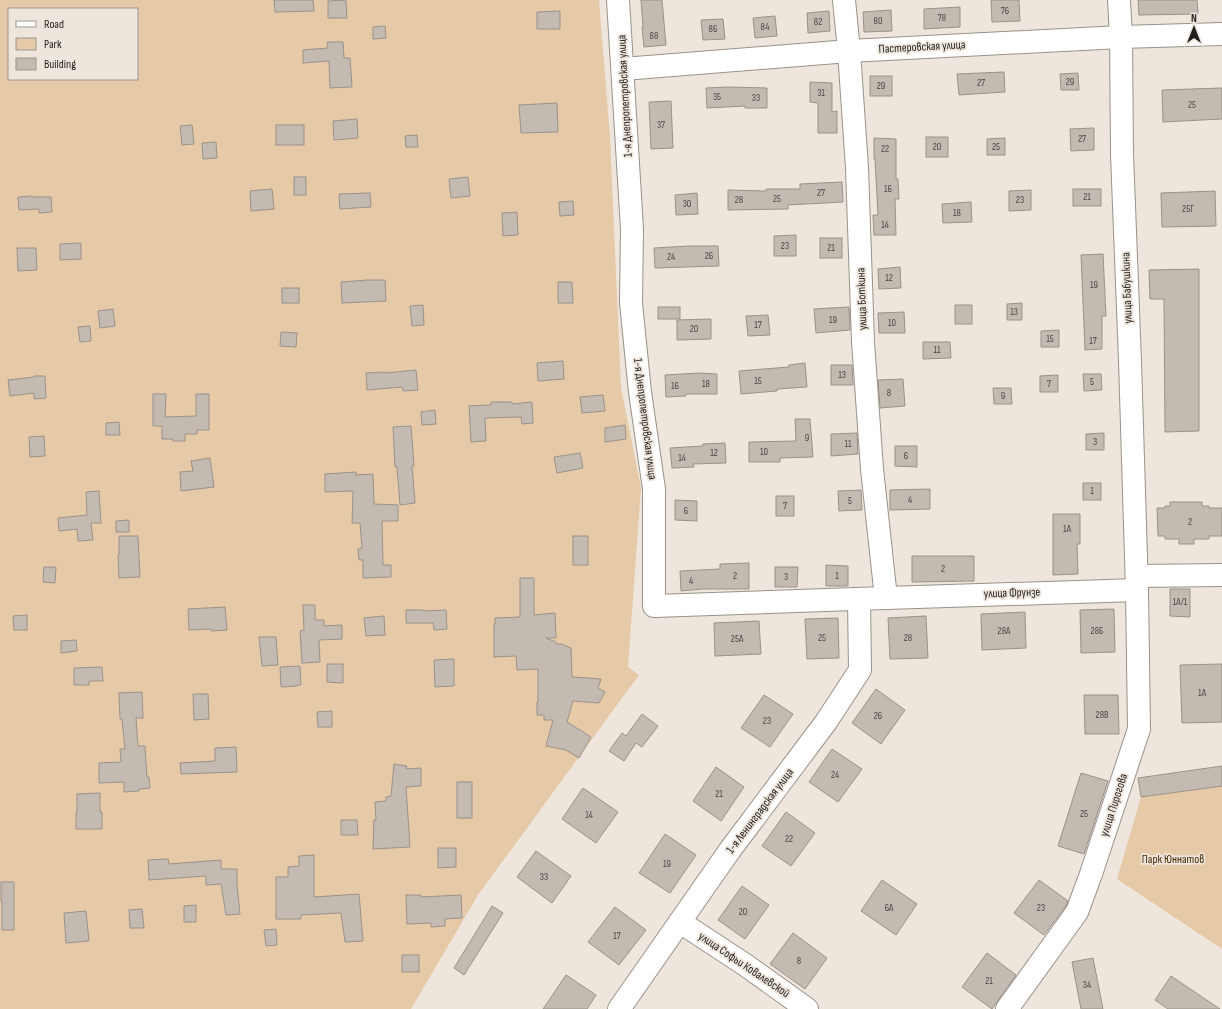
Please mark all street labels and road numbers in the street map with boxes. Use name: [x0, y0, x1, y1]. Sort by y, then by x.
street label: 1-я Днепропетровская улица: [614, 34, 636, 158]
street label: Пастеровская улица: [878, 37, 966, 57]
street label: улица Бабушкина: [1118, 252, 1136, 324]
street label: улица Боткина: [853, 267, 871, 330]
street label: 1-я Днепропетровская улица: [630, 357, 660, 481]
street label: улица Фрунзе: [983, 585, 1041, 601]
street label: 1-я Ленинградская улица: [723, 765, 797, 857]
street label: улица Пирогова: [1097, 771, 1131, 838]
street label: улица Софьи Ковалевской: [695, 929, 793, 1001]

